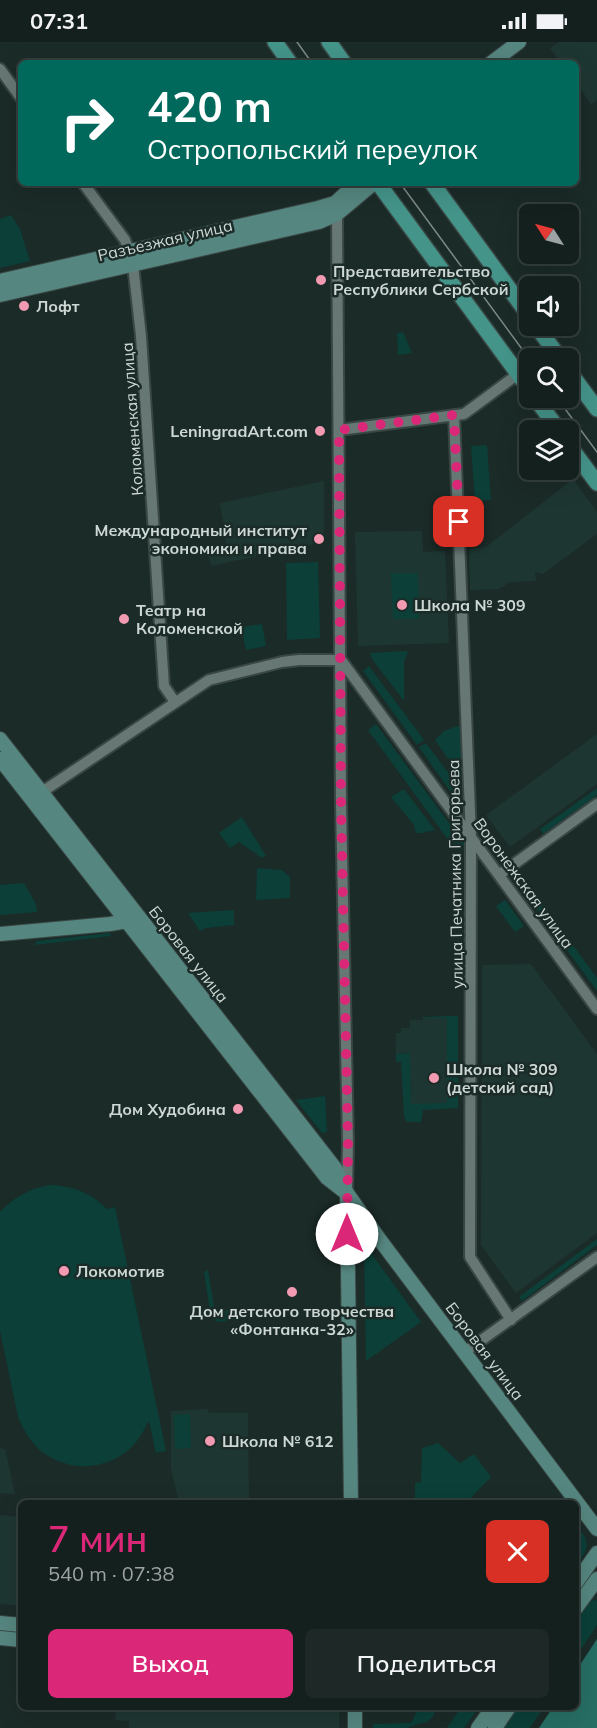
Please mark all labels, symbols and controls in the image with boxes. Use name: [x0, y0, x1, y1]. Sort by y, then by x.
text: 07:31: [30, 7, 88, 35]
text: 420 m: [147, 80, 272, 133]
icon: right: [48, 84, 126, 162]
text: Остропольский переулок: [147, 132, 478, 166]
north arrow: [519, 204, 579, 264]
map controls: [519, 204, 579, 480]
street label: Разъезжая улица: [96, 215, 234, 265]
place label: Представительство Республики Сербской: [333, 261, 508, 299]
marker: Представительство Республики Сербской: [314, 273, 328, 287]
button: sound: [519, 276, 579, 336]
place label: Лофт: [36, 296, 80, 316]
marker: Лофт: [17, 299, 31, 313]
street label: Коломенская улица: [117, 342, 147, 496]
button: search: [519, 348, 579, 408]
button: layers: [519, 420, 579, 480]
place label: LeningradArt.com: [170, 421, 308, 441]
marker: LeningradArt.com: [313, 424, 327, 438]
pin: [433, 496, 484, 547]
icon: arrive: [442, 505, 475, 538]
place label: Международный институт экономики и права: [95, 520, 307, 558]
marker: Международный институт экономики и права: [312, 532, 326, 546]
place label: Школа № 309: [414, 595, 526, 615]
marker: Школа № 309: [395, 598, 409, 612]
place label: Театр на Коломенской: [136, 600, 243, 638]
marker: Театр на Коломенской: [117, 612, 131, 626]
street label: улица Печатника Григорьева: [443, 759, 467, 989]
street label: Воронежская улица: [470, 814, 578, 952]
street label: Боровая улица: [145, 902, 233, 1006]
place label: Школа № 309 (детский сад): [446, 1059, 558, 1097]
marker: Школа № 309 (детский сад): [427, 1071, 441, 1085]
place label: Дом Худобина: [109, 1099, 226, 1119]
marker: Дом Худобина: [231, 1102, 245, 1116]
position arrow: [315, 1202, 379, 1266]
place label: Локомотив: [76, 1261, 165, 1281]
marker: Локомотив: [57, 1264, 71, 1278]
marker: Дом детского творчества «Фонтанка-32»: [285, 1285, 299, 1299]
street label: Боровая улица: [442, 1298, 528, 1404]
place label: Дом детского творчества «Фонтанка-32»: [190, 1301, 394, 1339]
place label: Школа № 612: [222, 1431, 334, 1451]
marker: Школа № 612: [203, 1434, 217, 1448]
text: 7 мин: [48, 1516, 147, 1561]
button: close: [486, 1520, 549, 1583]
text: 540 m · 07:38: [48, 1561, 174, 1586]
button: Выход: [48, 1629, 293, 1698]
button: Поделиться: [305, 1629, 549, 1698]

